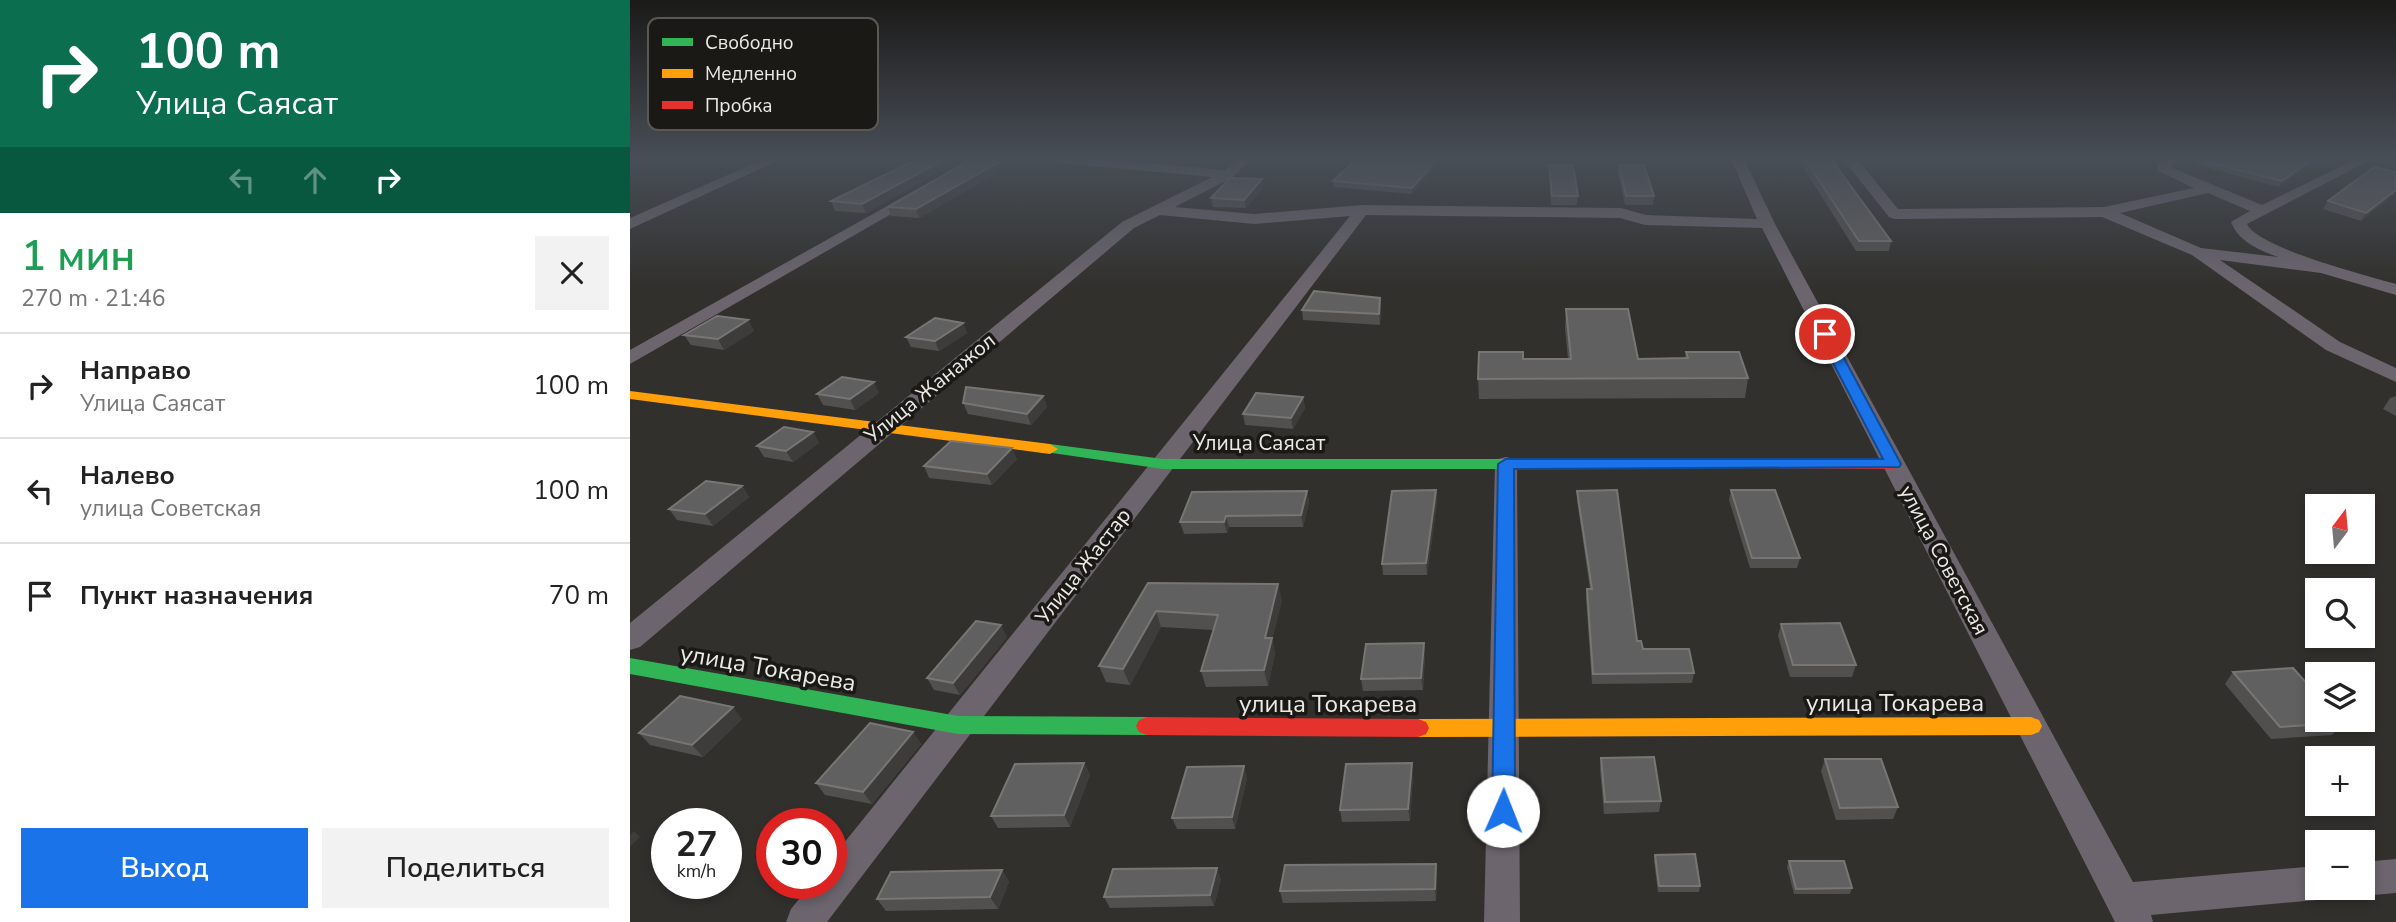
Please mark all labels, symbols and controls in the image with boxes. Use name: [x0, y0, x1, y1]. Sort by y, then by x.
text: 100 m: [136, 18, 280, 85]
legend: [648, 18, 878, 130]
icon: right: [21, 28, 112, 119]
text: Свободно: [705, 30, 794, 56]
text: Медленно: [705, 61, 797, 87]
text: Улица Саясат: [136, 82, 338, 125]
text: Пробка: [705, 93, 772, 119]
icon: left: [223, 161, 261, 199]
icon: ahead: [296, 161, 334, 199]
icon: right: [369, 161, 407, 199]
text: 1 мин: [21, 228, 135, 285]
button: close: [535, 236, 609, 310]
text: 270 m · 21:46: [21, 283, 166, 314]
pin: [1795, 304, 1855, 364]
icon: arrive: [1806, 315, 1844, 353]
street label: Улица Жанажол: [858, 326, 1001, 450]
text: Направо: [80, 353, 191, 388]
icon: right: [21, 367, 59, 405]
text: 100 m: [533, 368, 609, 403]
text: Улица Саясат: [80, 388, 225, 419]
street label: Улица Саясат: [1192, 429, 1326, 457]
text: Налево: [80, 458, 175, 493]
icon: left: [21, 472, 59, 510]
text: 100 m: [533, 473, 609, 508]
street label: улица Советская: [1893, 480, 1995, 640]
text: улица Советская: [80, 493, 261, 524]
north arrow: [2305, 494, 2375, 564]
map controls: [2305, 494, 2375, 900]
street label: Улица Жастар: [1028, 502, 1137, 631]
icon: arrive: [21, 577, 59, 615]
text: Пункт назначения: [80, 578, 313, 613]
text: 70 m: [549, 578, 609, 613]
button: search: [2305, 578, 2375, 648]
street label: улица Токарева: [677, 637, 859, 699]
button: layers: [2305, 662, 2375, 732]
street label: улица Токарева: [1806, 687, 1984, 719]
street label: улица Токарева: [1239, 688, 1417, 720]
button: +: [2305, 746, 2375, 816]
position arrow: [1466, 774, 1540, 848]
speed limit sign: 30: [756, 808, 847, 899]
text: 27: [675, 821, 718, 868]
button: Выход: [21, 828, 308, 908]
button: Поделиться: [322, 828, 609, 908]
button: −: [2305, 830, 2375, 900]
text: km/h: [677, 859, 716, 883]

